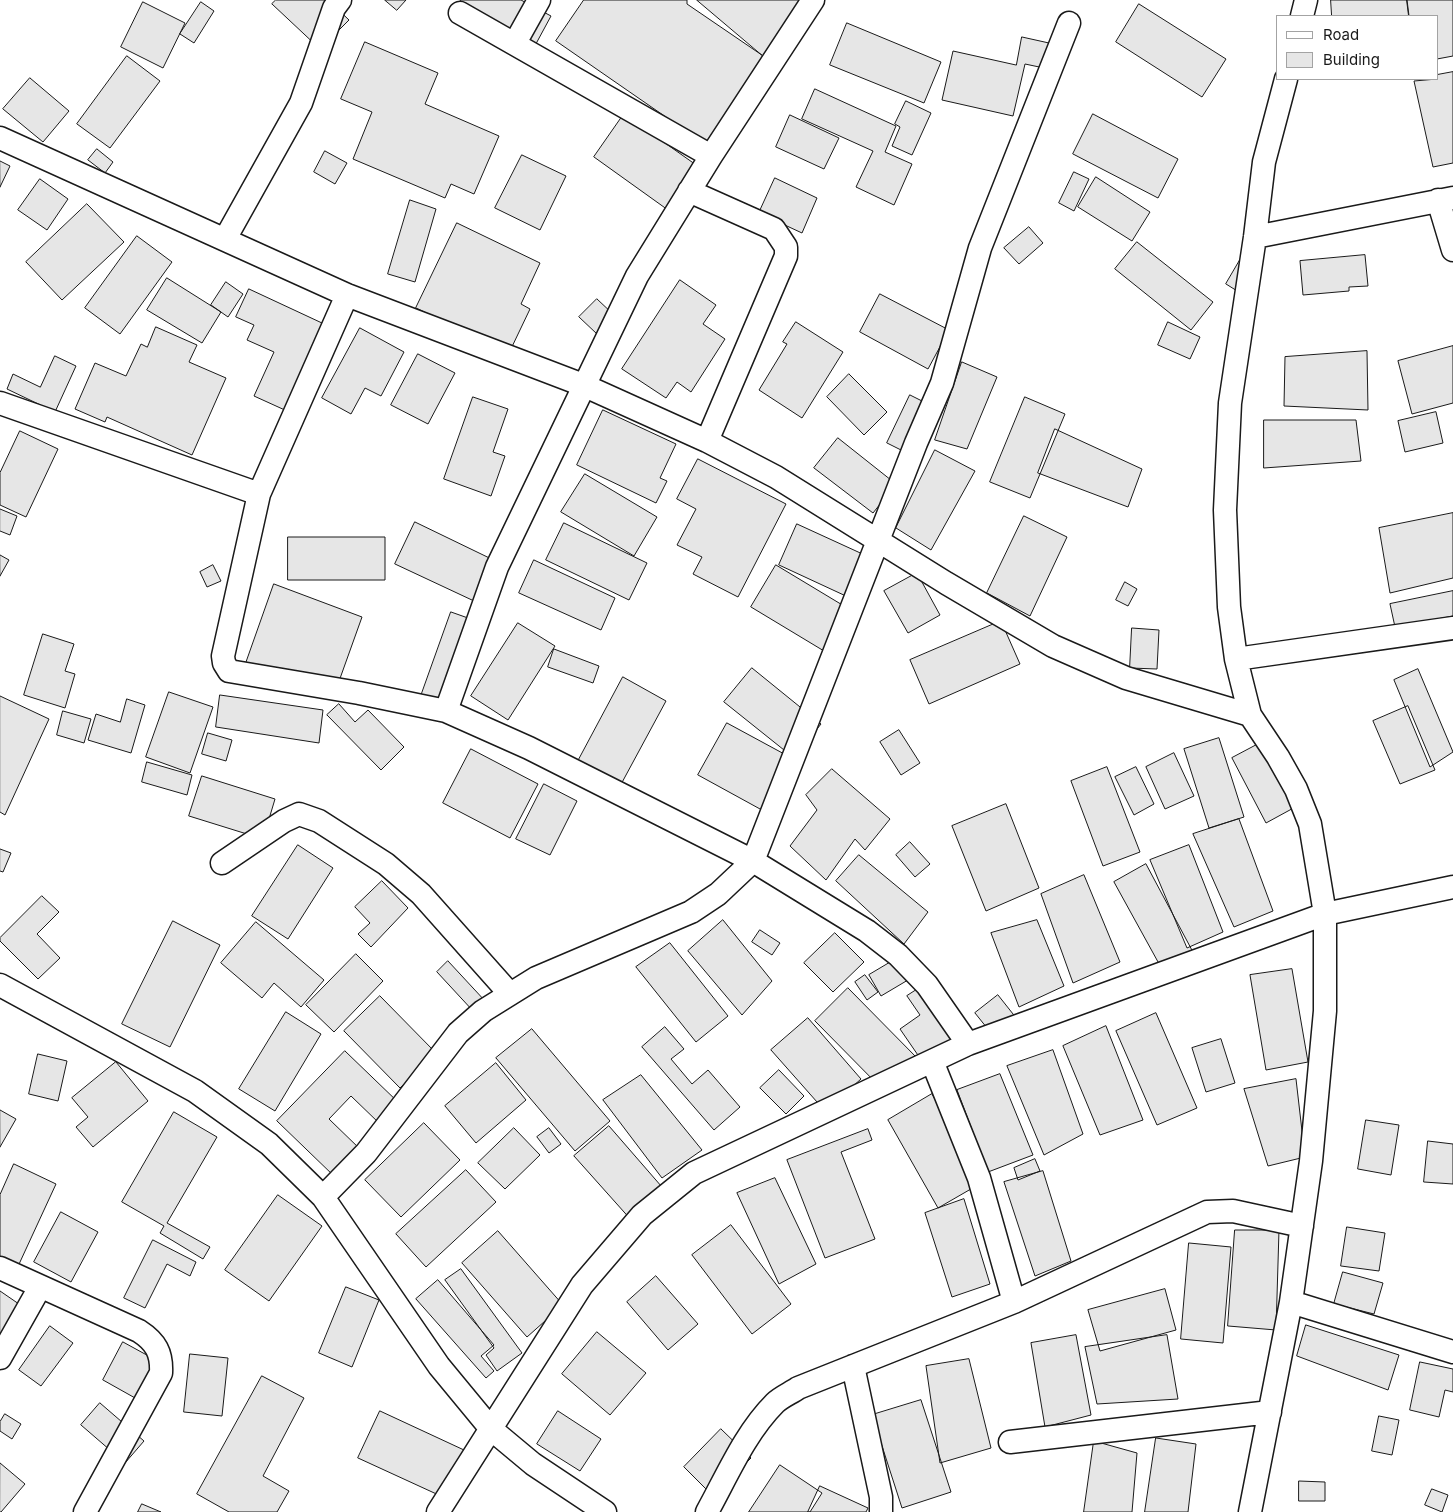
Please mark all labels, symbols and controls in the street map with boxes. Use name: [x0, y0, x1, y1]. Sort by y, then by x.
legend: [1276, 15, 1438, 80]
text: Road: [1323, 25, 1359, 44]
text: Building: [1323, 50, 1380, 69]

